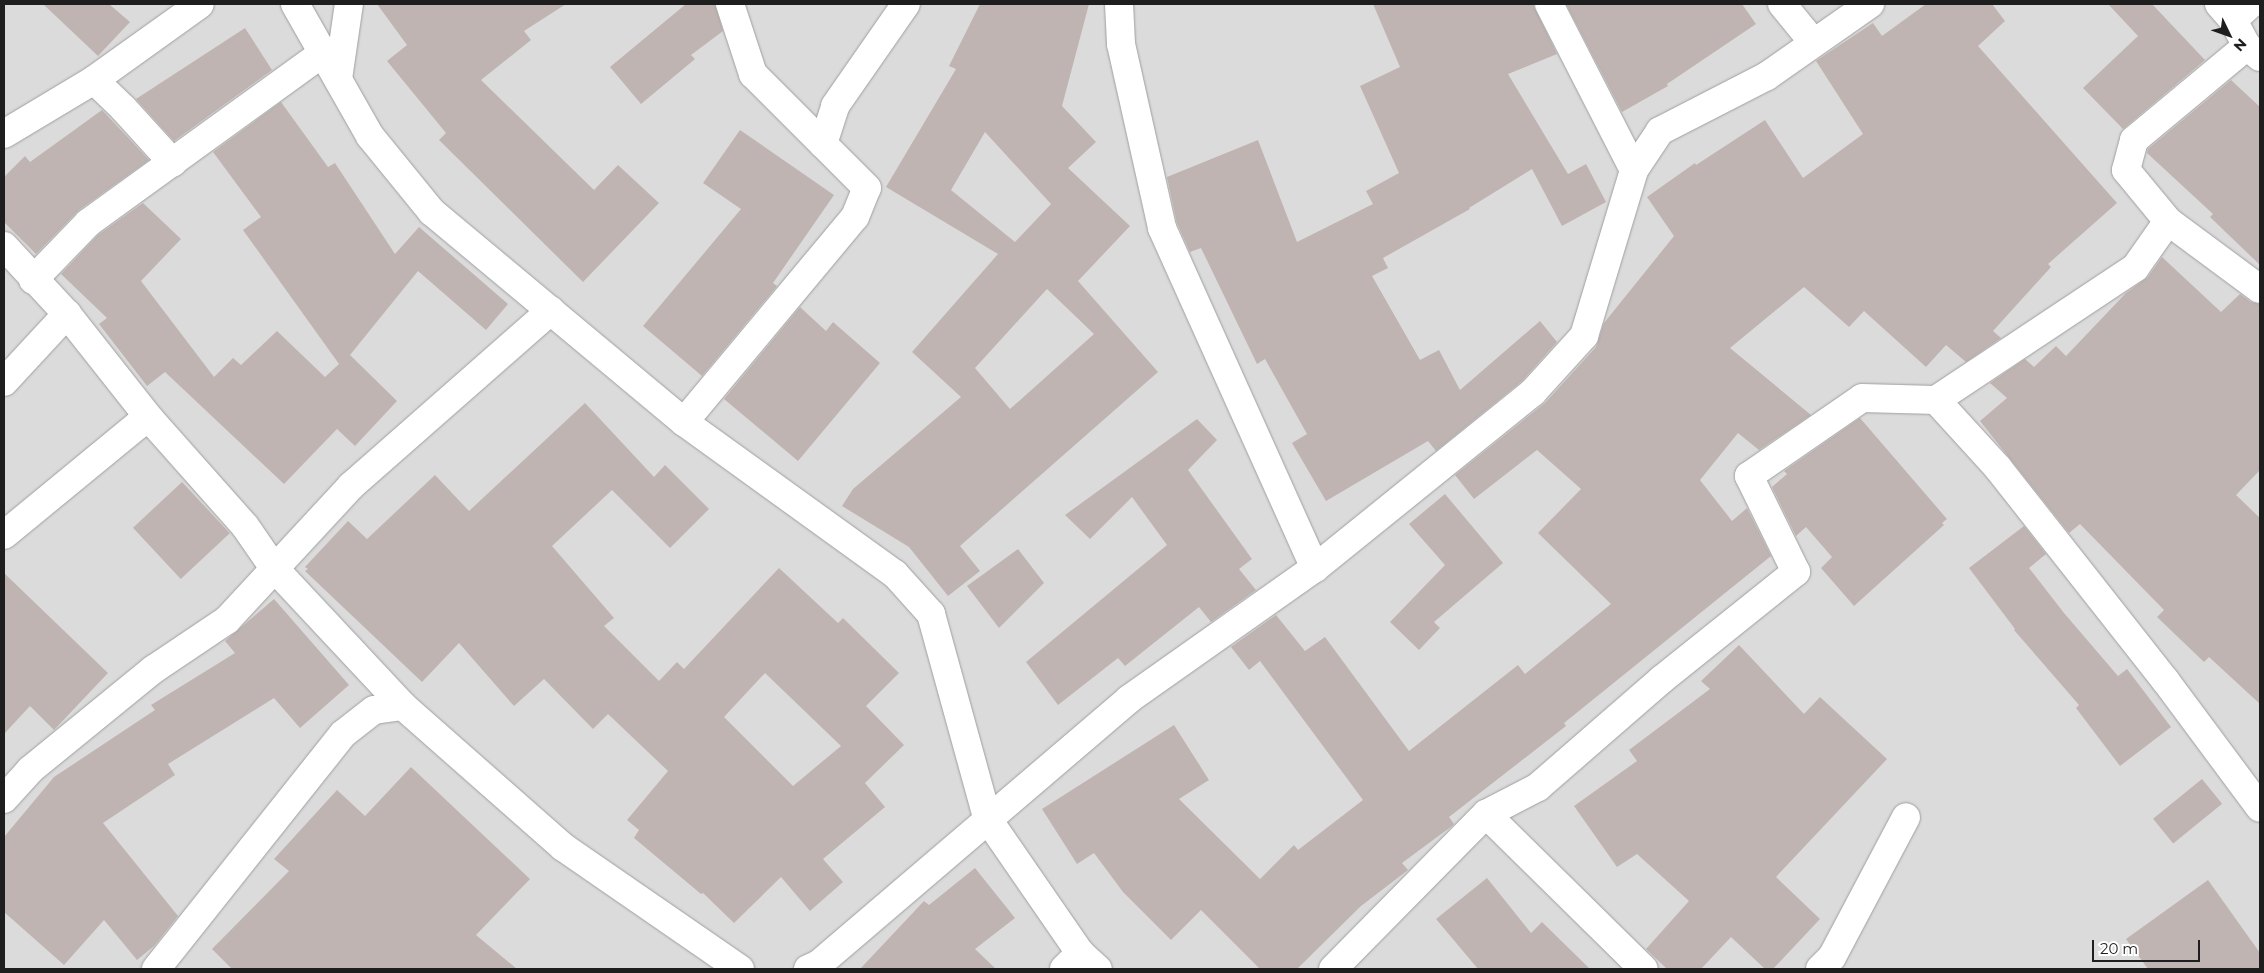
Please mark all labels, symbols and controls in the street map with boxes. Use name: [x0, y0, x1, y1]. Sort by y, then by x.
north arrow: [2204, 10, 2254, 60]
text: N: [2230, 35, 2251, 55]
scale bar: [2094, 930, 2202, 962]
text: 20 m: [2100, 939, 2138, 958]

